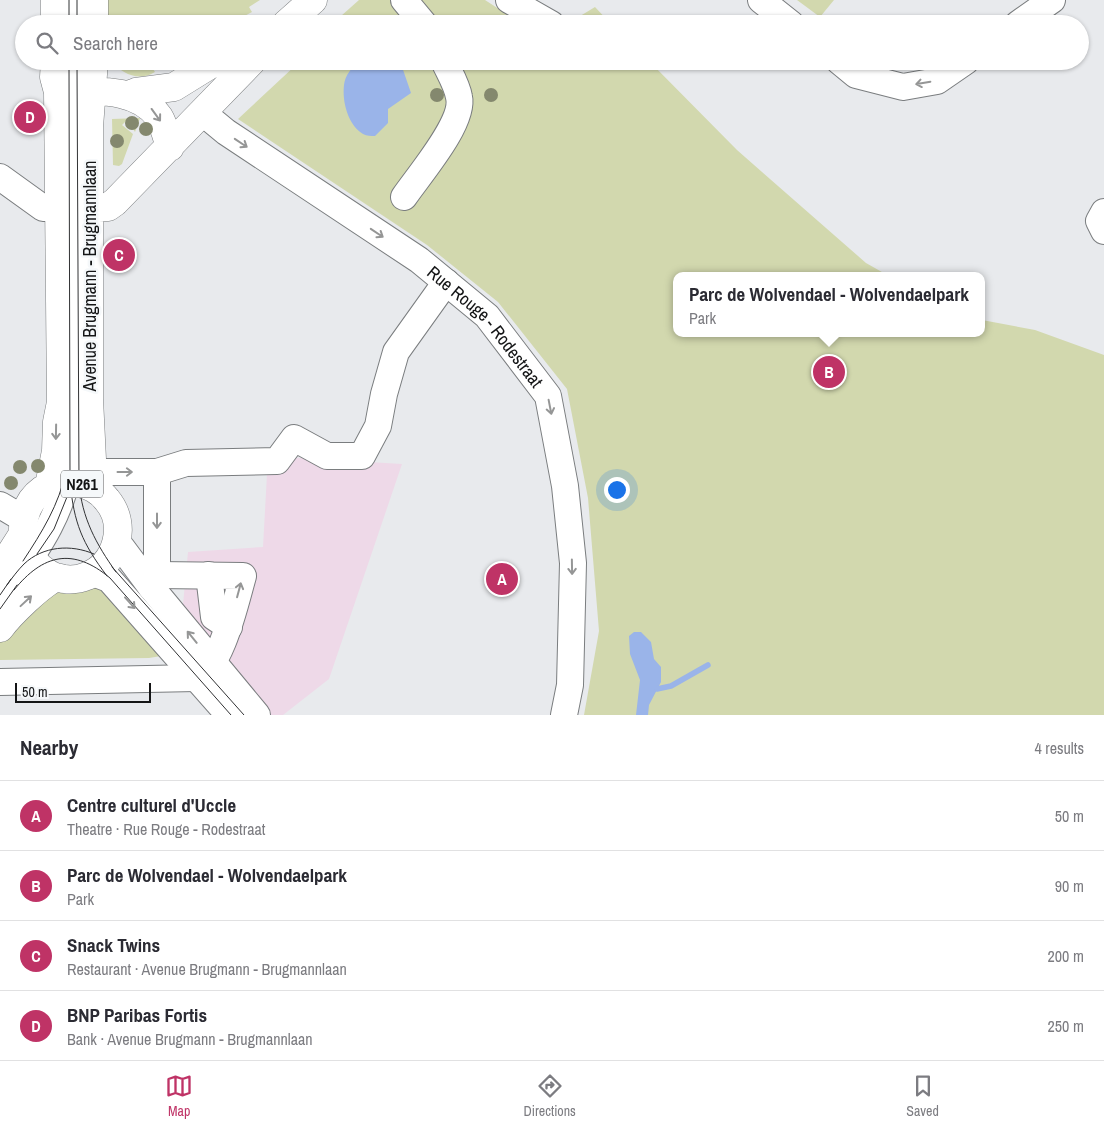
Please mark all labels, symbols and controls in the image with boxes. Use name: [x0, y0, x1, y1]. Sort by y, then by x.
search box: [15, 15, 1089, 70]
icon: search: [33, 29, 61, 57]
text: Search here: [73, 30, 158, 56]
one-way arrow: [915, 79, 931, 89]
pin: D: [14, 98, 46, 136]
one-way arrow: [151, 108, 161, 122]
one-way arrow: [234, 138, 248, 148]
street label: Avenue Brugmann - Brugmannlaan: [77, 160, 102, 393]
one-way arrow: [369, 228, 383, 238]
pin: C: [103, 236, 135, 274]
street label: Rue Rouge - Rodestraat: [422, 260, 549, 392]
popup: [673, 272, 985, 337]
text: Parc de Wolvendael - Wolvendaelpark: [689, 281, 969, 307]
text: Park: [689, 307, 716, 329]
pin: B: [813, 353, 845, 391]
one-way arrow: [546, 398, 556, 414]
one-way arrow: [52, 423, 61, 439]
one-way arrow: [117, 467, 133, 477]
road number: N261: [61, 470, 103, 498]
your location: [604, 477, 630, 503]
one-way arrow: [152, 512, 162, 529]
one-way arrow: [567, 559, 577, 575]
pin: A: [486, 560, 518, 598]
one-way arrow: [235, 582, 244, 598]
one-way arrow: [20, 595, 33, 607]
one-way arrow: [125, 596, 136, 609]
one-way arrow: [187, 631, 198, 644]
scale bar: [15, 680, 151, 703]
text: 50 m: [22, 683, 48, 701]
text: Nearby: [20, 733, 78, 762]
text: 4 results: [1034, 737, 1084, 759]
text: Centre culturel d'Uccle: [67, 792, 236, 818]
text: A: [31, 805, 41, 827]
text: 50 m: [1055, 805, 1084, 827]
text: Theatre · Rue Rouge - Rodestraat: [67, 818, 265, 840]
text: Parc de Wolvendael - Wolvendaelpark: [67, 862, 347, 888]
text: B: [31, 875, 41, 897]
text: 90 m: [1055, 875, 1084, 897]
text: Park: [67, 888, 94, 910]
text: Snack Twins: [67, 932, 160, 958]
text: C: [31, 945, 41, 967]
text: 200 m: [1048, 945, 1084, 967]
text: Restaurant · Avenue Brugmann - Brugmannlaan: [67, 958, 347, 980]
text: BNP Paribas Fortis: [67, 1002, 207, 1028]
text: D: [31, 1015, 41, 1037]
text: 250 m: [1048, 1015, 1084, 1037]
text: Bank · Avenue Brugmann - Brugmannlaan: [67, 1028, 313, 1050]
tab: Map: [165, 1072, 193, 1120]
tab: Directions: [524, 1072, 576, 1120]
tab: Saved: [906, 1072, 939, 1120]

